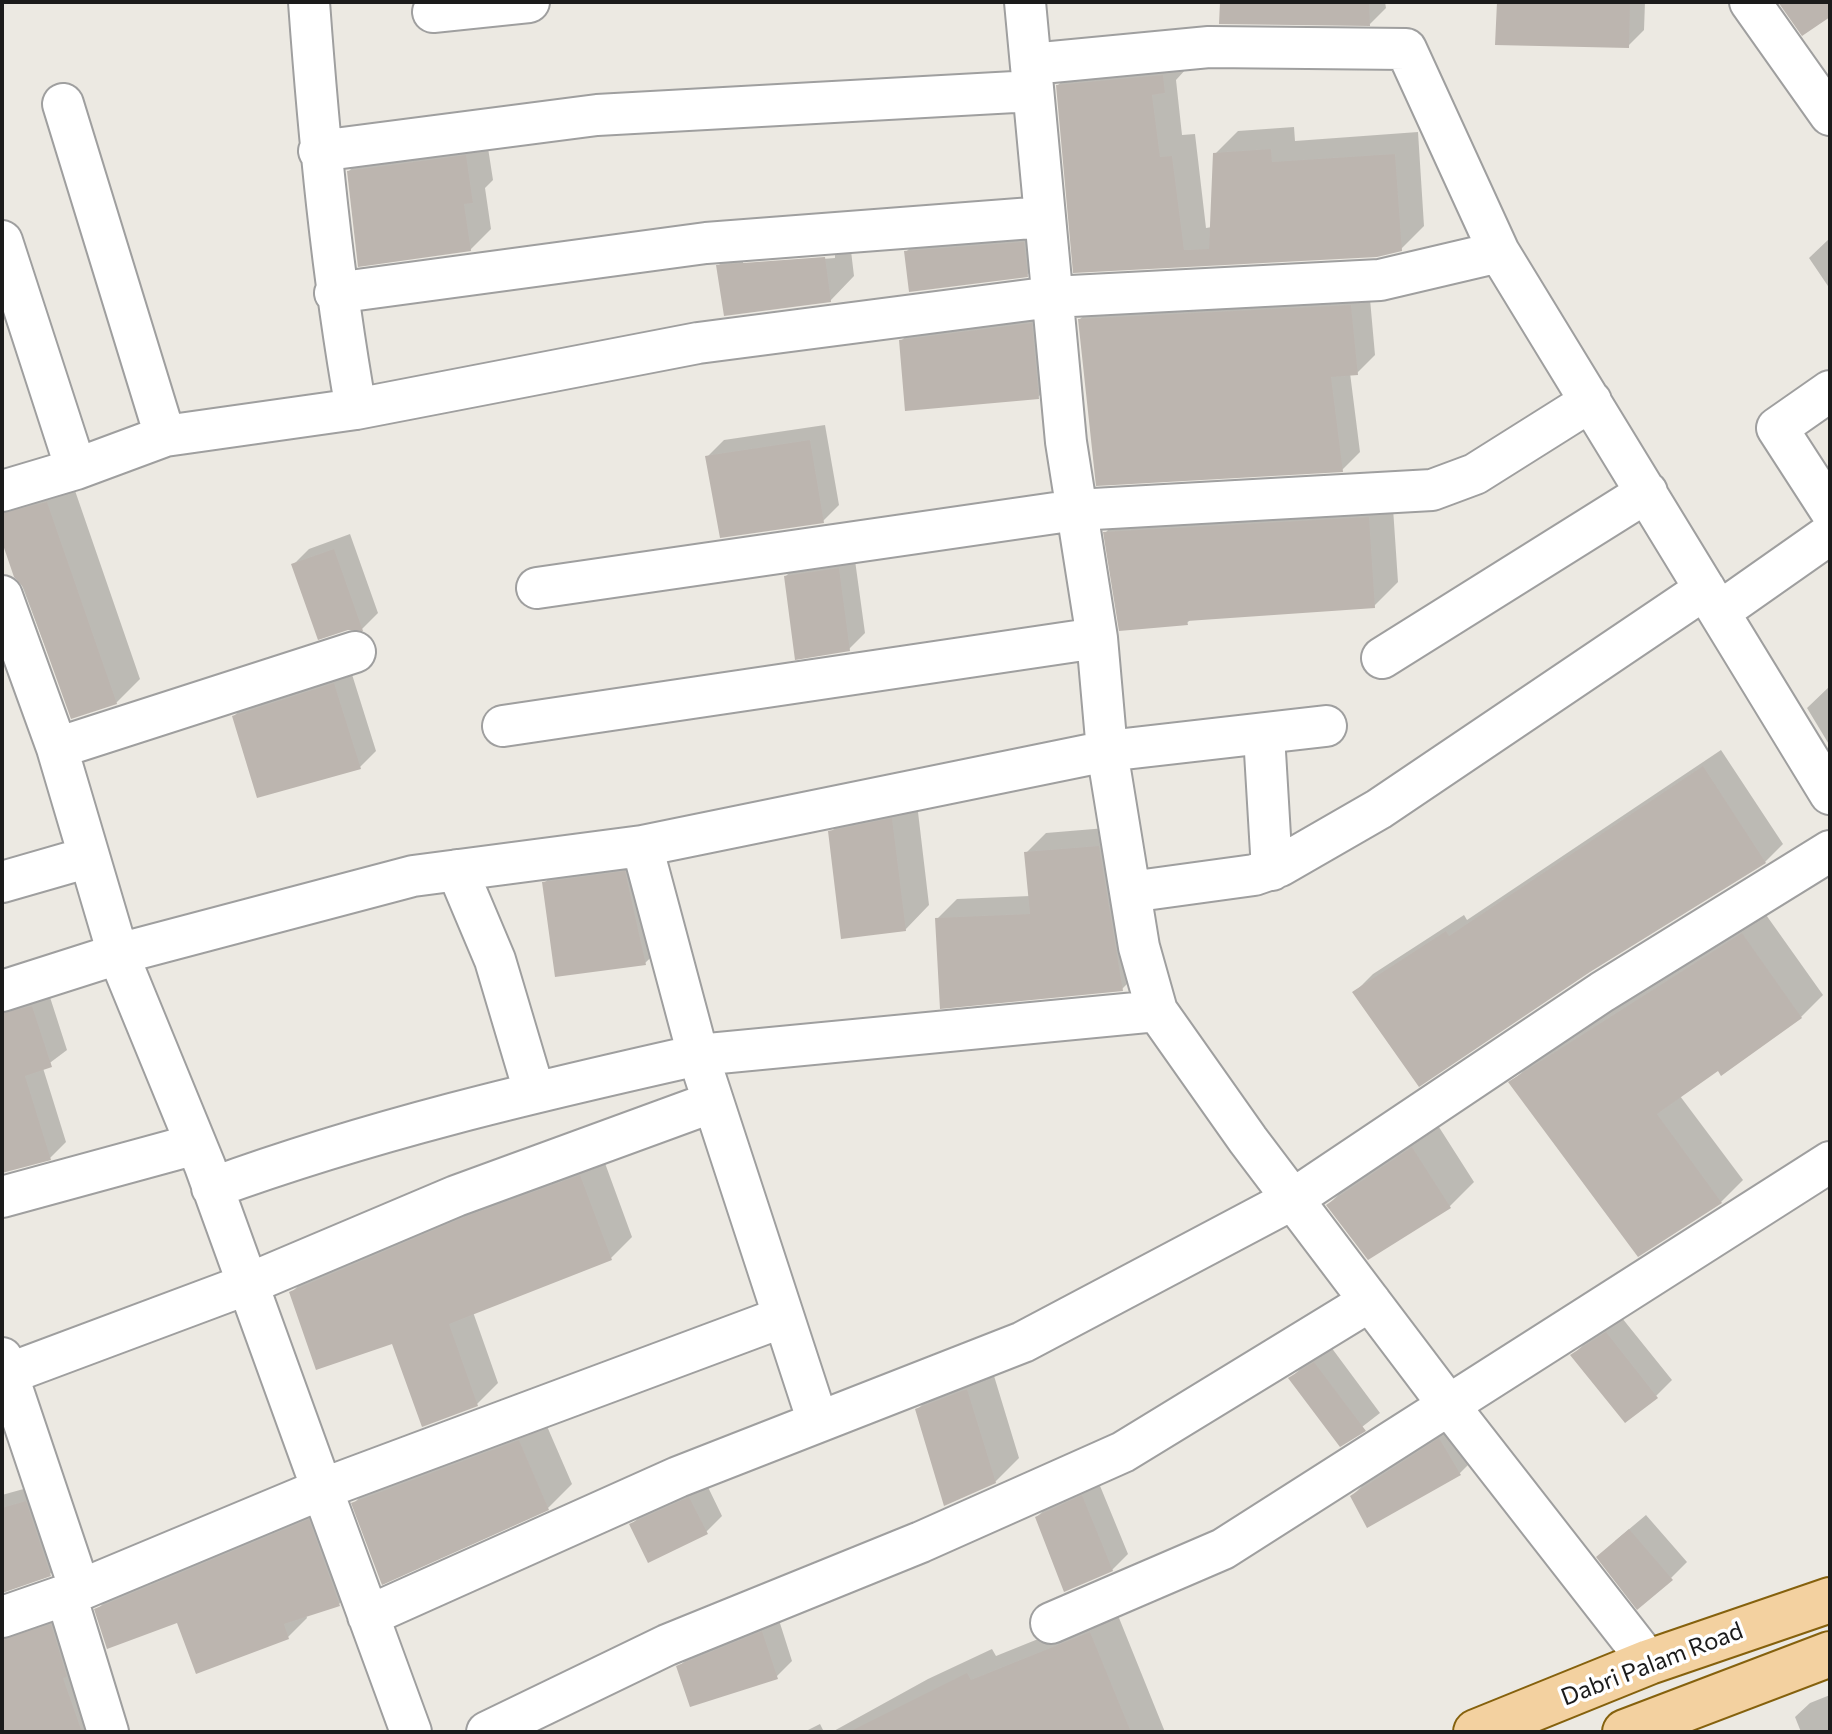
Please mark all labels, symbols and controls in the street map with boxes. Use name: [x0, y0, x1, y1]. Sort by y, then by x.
street label: Dabri Palam Road: [1557, 1616, 1747, 1712]

